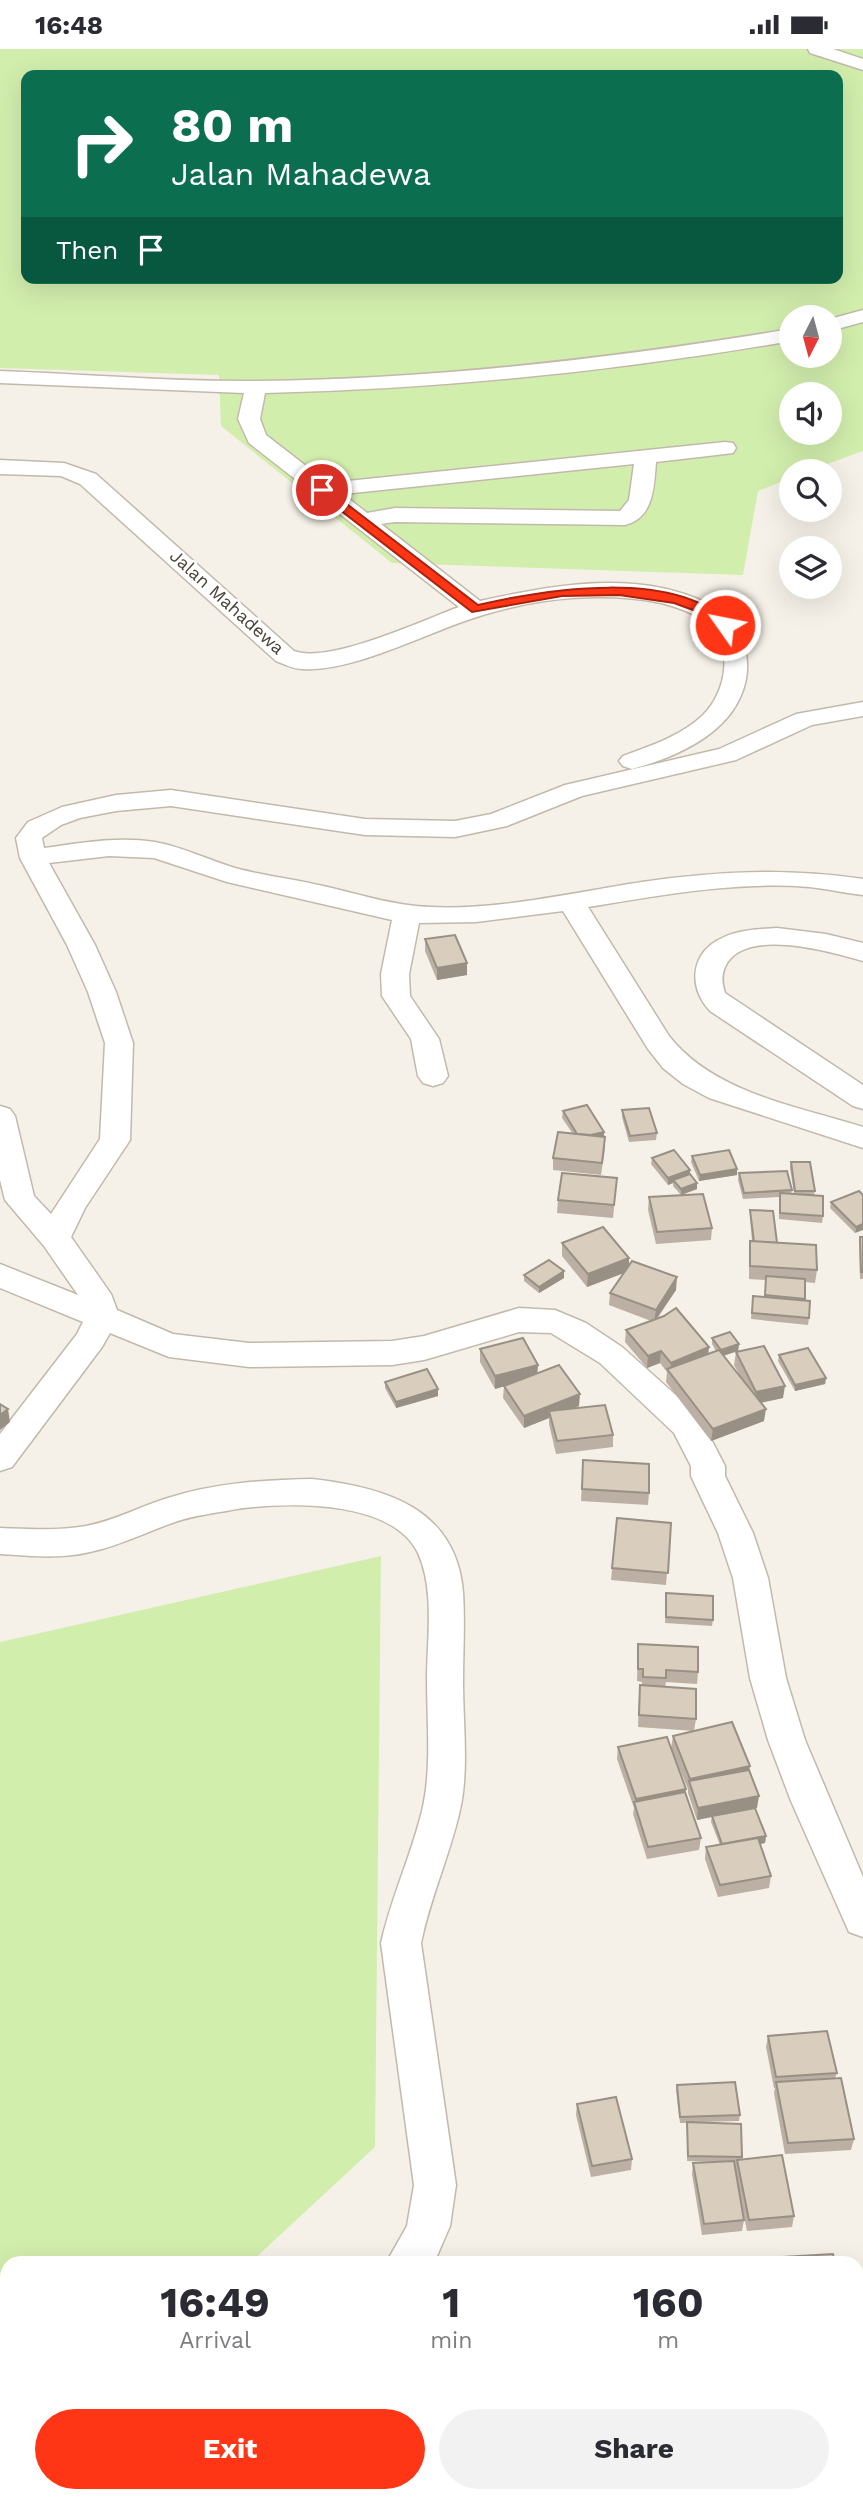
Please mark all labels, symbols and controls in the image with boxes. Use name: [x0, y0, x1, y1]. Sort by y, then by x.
text: 16:48: [35, 10, 103, 40]
text: 80 m: [171, 96, 293, 154]
icon: right: [56, 98, 147, 189]
text: Jalan Mahadewa: [171, 155, 431, 193]
icon: arrive: [132, 231, 170, 269]
text: Then: [56, 235, 118, 265]
north arrow: [779, 305, 842, 367]
map controls: [779, 305, 842, 599]
button: sound: [779, 382, 842, 445]
button: search: [779, 459, 842, 522]
pin: [292, 460, 352, 520]
icon: arrive: [303, 471, 341, 509]
button: layers: [779, 536, 842, 599]
street label: Jalan Mahadewa: [166, 545, 289, 658]
position arrow: [688, 588, 762, 662]
text: 16:49: [160, 2278, 270, 2327]
text: 1: [442, 2278, 460, 2327]
text: 160: [633, 2278, 704, 2327]
text: Arrival: [179, 2327, 251, 2354]
text: min: [430, 2327, 472, 2354]
text: m: [657, 2327, 679, 2354]
button: Exit: [35, 2409, 425, 2489]
button: Share: [439, 2409, 829, 2489]

